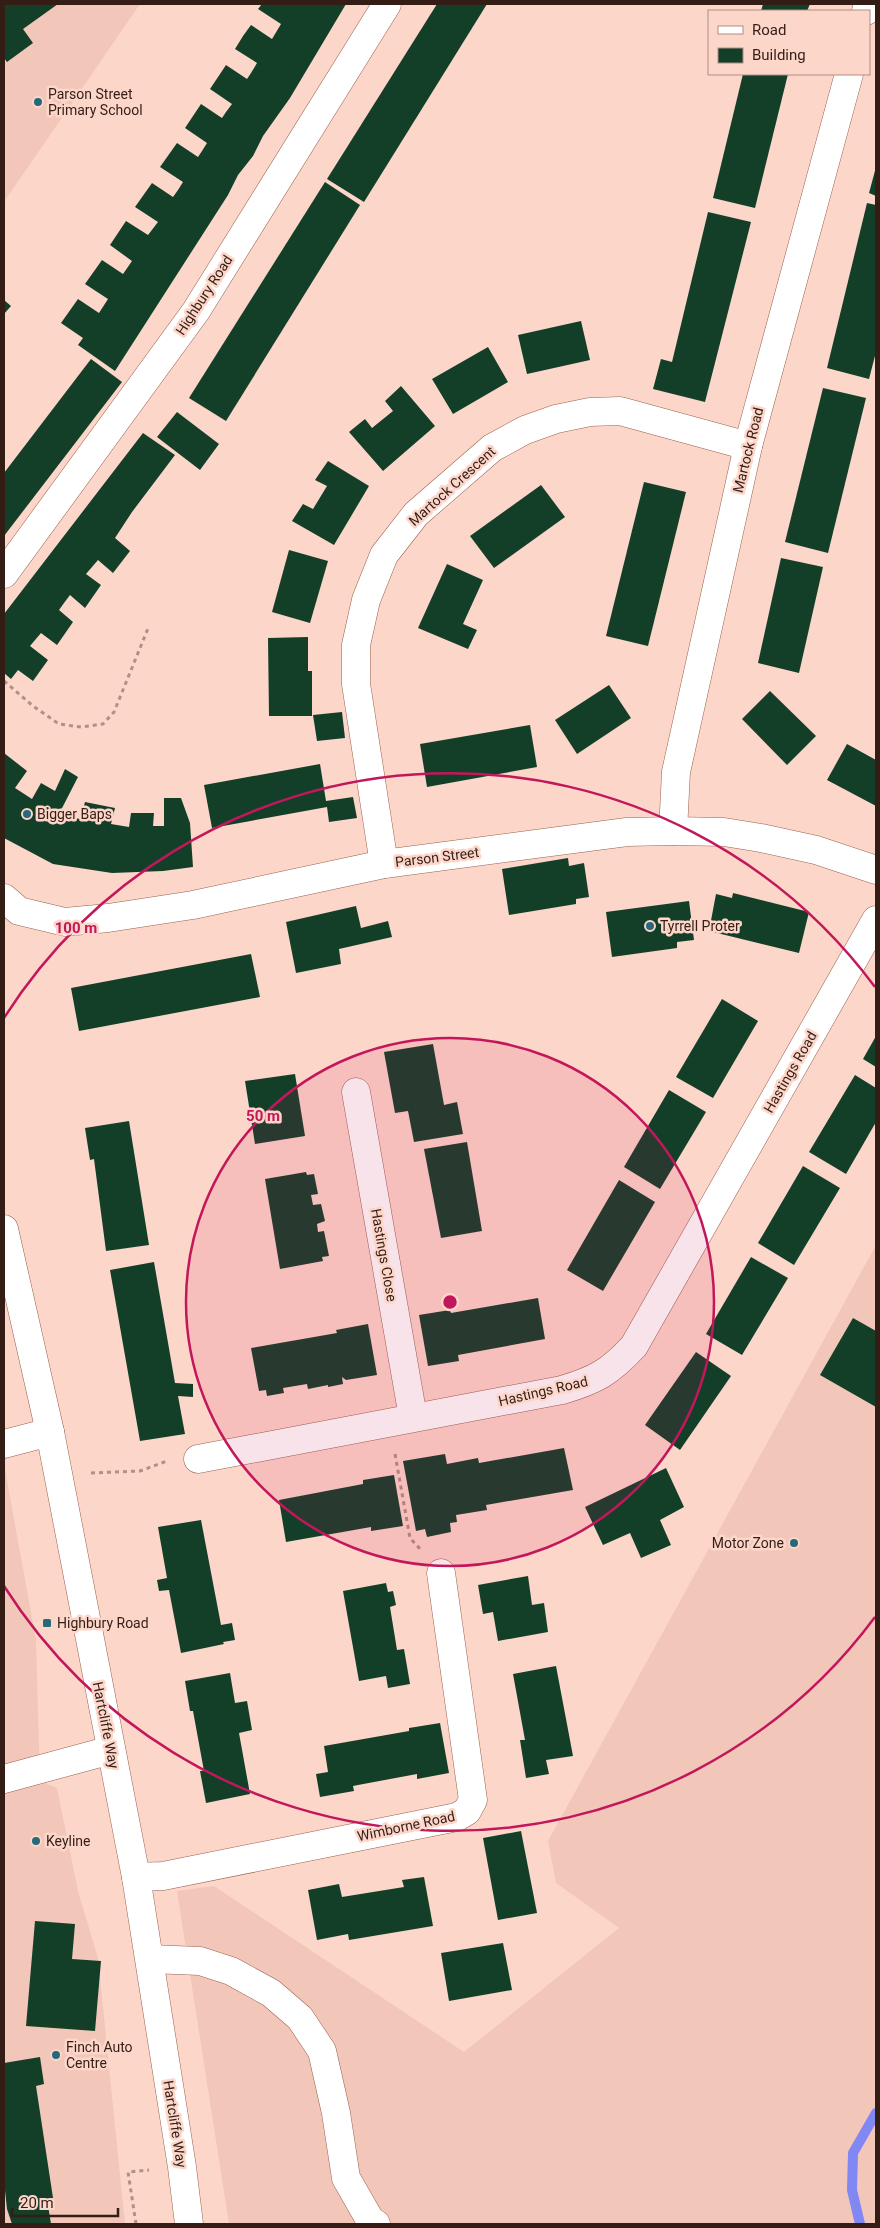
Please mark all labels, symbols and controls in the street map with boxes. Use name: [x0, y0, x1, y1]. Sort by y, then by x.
legend: [708, 10, 870, 75]
text: Road: [752, 21, 786, 39]
text: Building: [752, 46, 806, 64]
place label: Parson Street Primary School: [48, 86, 143, 118]
marker: Parson Street Primary School: [32, 96, 44, 108]
street label: Highbury Road: [172, 252, 236, 338]
street label: Martock Road: [730, 406, 766, 494]
street label: Martock Crescent: [406, 443, 499, 529]
place label: Bigger Baps: [37, 806, 112, 822]
marker: Bigger Baps: [21, 808, 33, 820]
street label: Parson Street: [394, 844, 480, 870]
place label: Tyrrell Proter: [660, 918, 740, 934]
text: 100 m: [55, 919, 97, 937]
marker: Tyrrell Proter: [644, 920, 656, 932]
street label: Hastings Road: [760, 1028, 820, 1116]
text: 50 m: [246, 1107, 280, 1125]
street label: Hastings Close: [368, 1207, 400, 1303]
centre of rings: [441, 1293, 459, 1311]
street label: Hastings Road: [497, 1373, 589, 1409]
place label: Motor Zone: [712, 1535, 784, 1551]
marker: Motor Zone: [788, 1537, 800, 1549]
place label: Highbury Road: [57, 1615, 149, 1631]
marker: Highbury Road: [41, 1617, 53, 1629]
street label: Hartcliffe Way: [90, 1680, 122, 1770]
street label: Wimborne Road: [356, 1808, 456, 1844]
place label: Keyline: [46, 1833, 91, 1849]
marker: Keyline: [30, 1835, 42, 1847]
place label: Finch Auto Centre: [66, 2039, 133, 2071]
marker: Finch Auto Centre: [50, 2049, 62, 2061]
street label: Hartcliffe Way: [160, 2079, 190, 2169]
scale bar: [12, 2186, 119, 2218]
text: 20 m: [20, 2194, 54, 2212]

